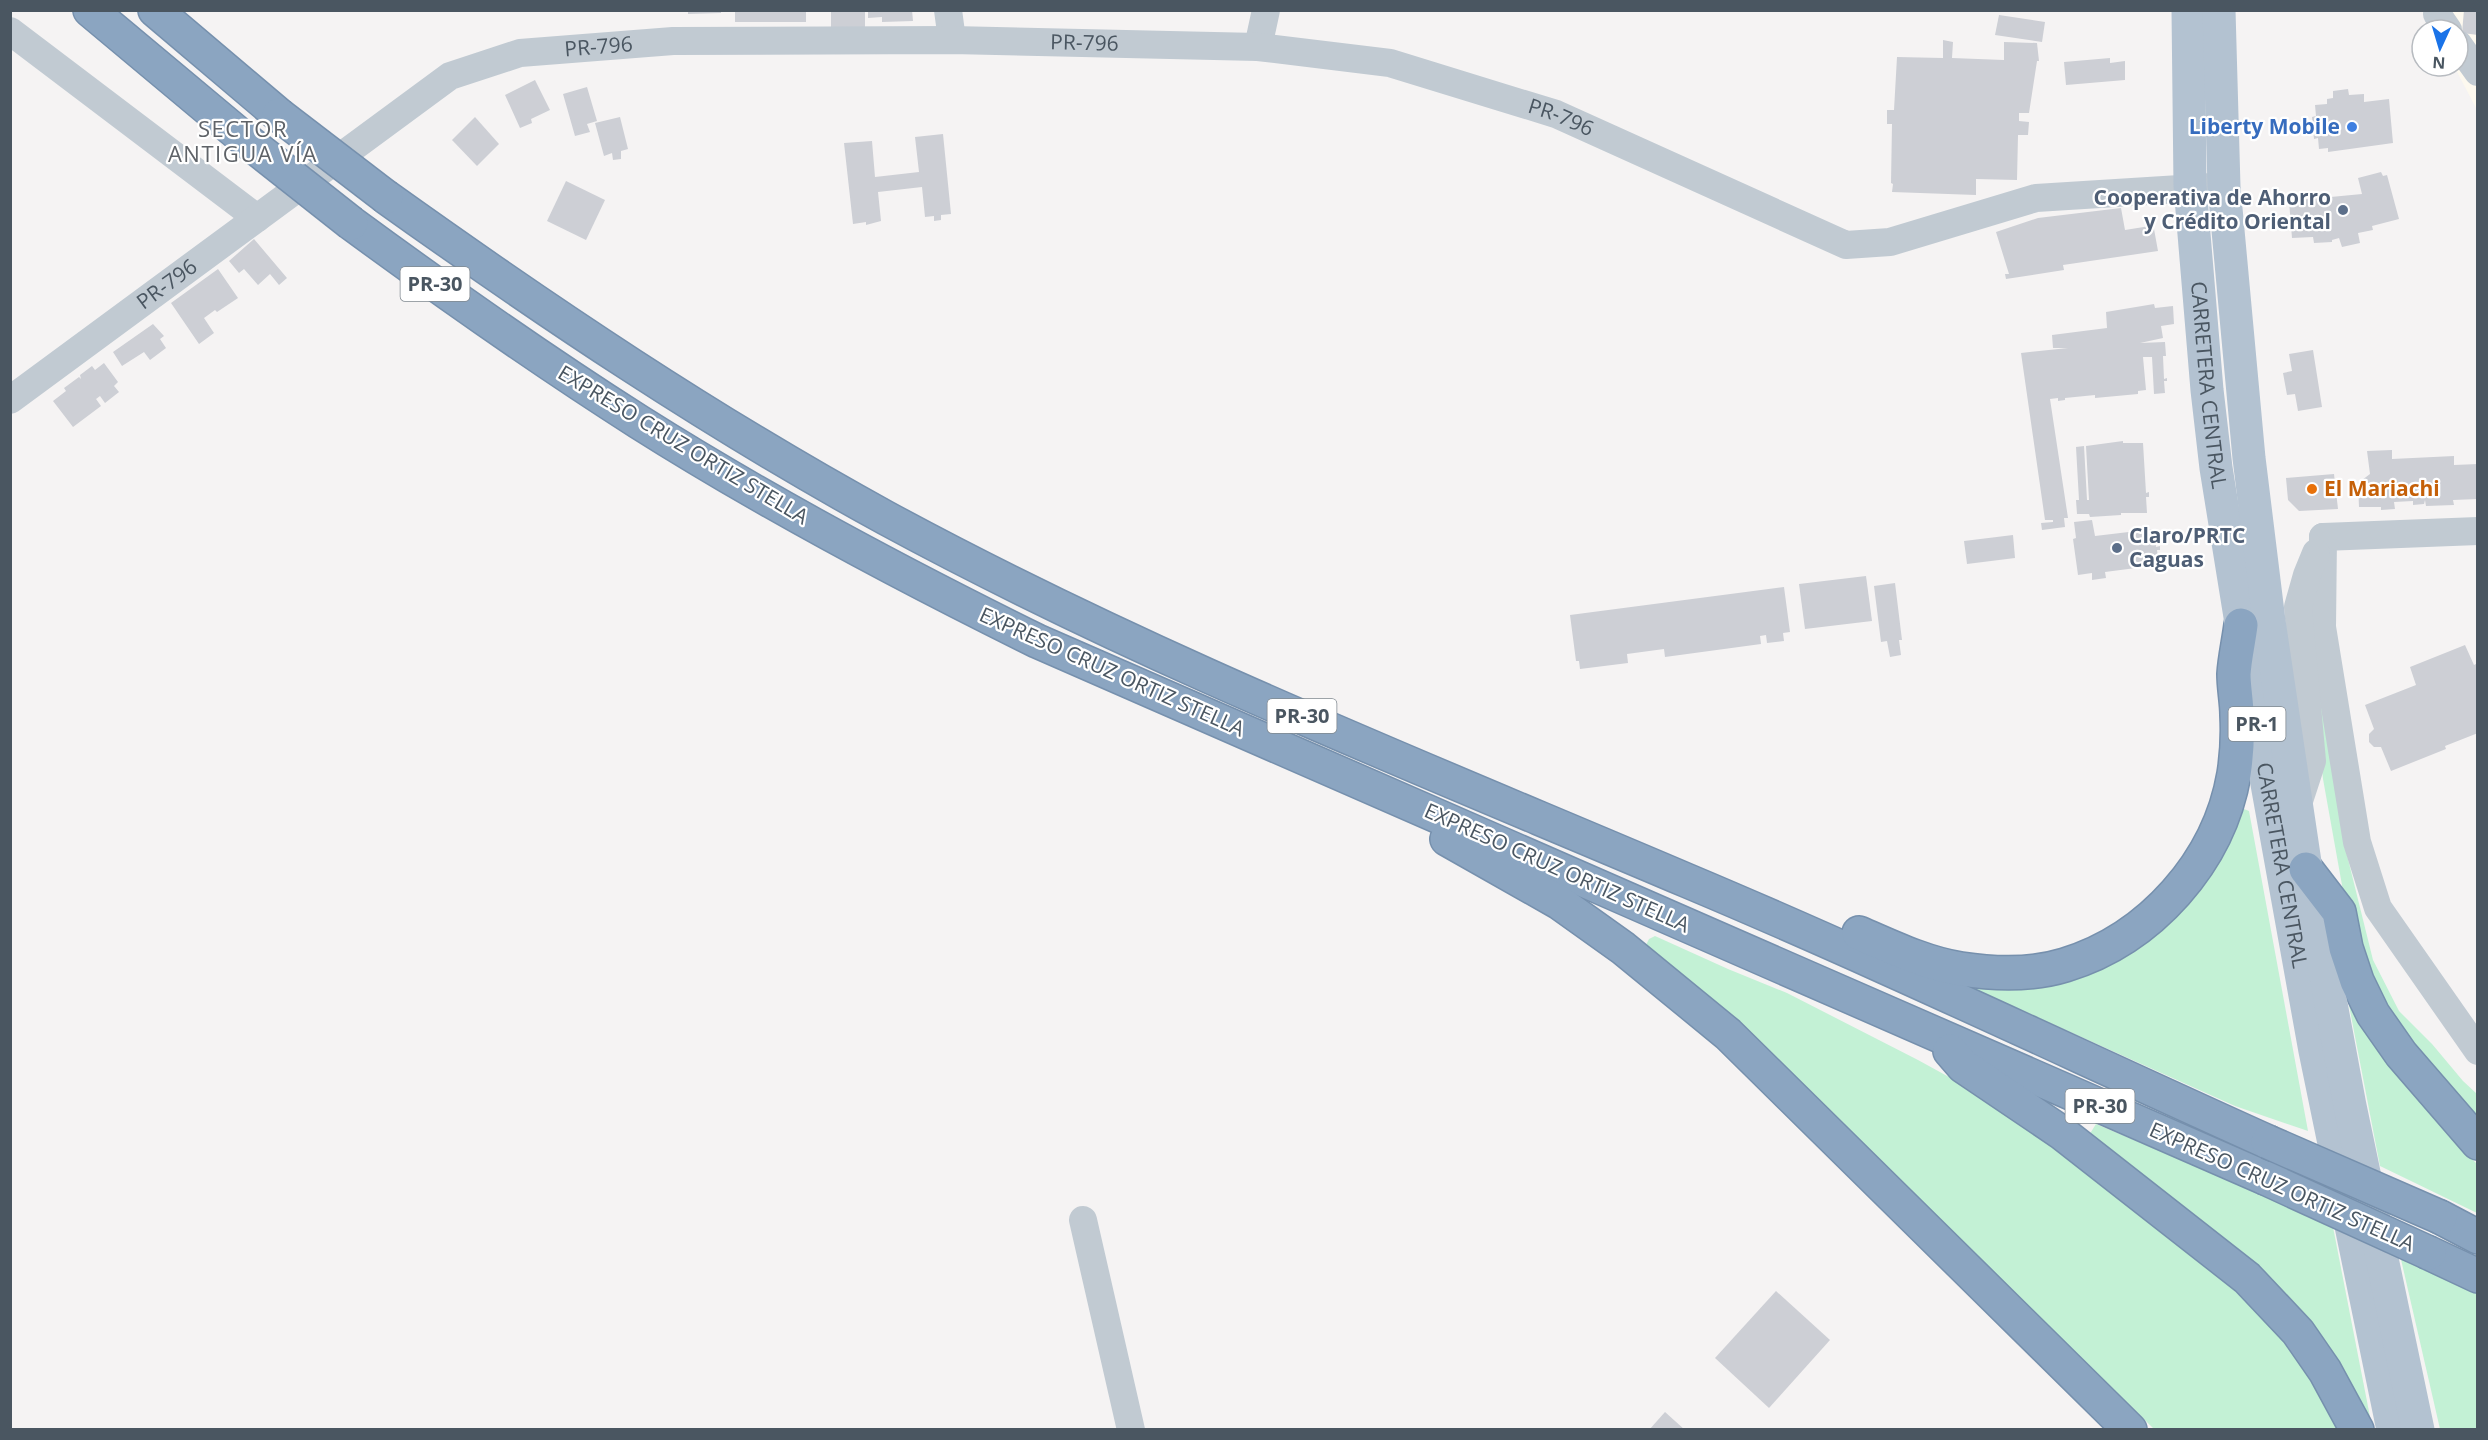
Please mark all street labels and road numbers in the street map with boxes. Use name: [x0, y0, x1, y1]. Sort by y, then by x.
street label: PR-796: [1050, 27, 1119, 57]
street label: PR-796: [563, 29, 634, 62]
street label: PR-796: [1525, 91, 1599, 142]
street label: PR-796: [131, 252, 202, 315]
road number: PR-30: [400, 267, 470, 301]
street label: CARRETERA CENTRAL: [2185, 280, 2234, 491]
street label: EXPRESO CRUZ ORTIZ STELLA: [553, 358, 815, 531]
street label: EXPRESO CRUZ ORTIZ STELLA: [975, 600, 1250, 743]
road number: PR-30: [1268, 699, 1336, 733]
road number: PR-1: [2228, 707, 2286, 741]
street label: CARRETERA CENTRAL: [2251, 760, 2315, 970]
street label: EXPRESO CRUZ ORTIZ STELLA: [1420, 796, 1695, 939]
road number: PR-30: [2066, 1089, 2134, 1123]
street label: EXPRESO CRUZ ORTIZ STELLA: [2145, 1115, 2420, 1258]

